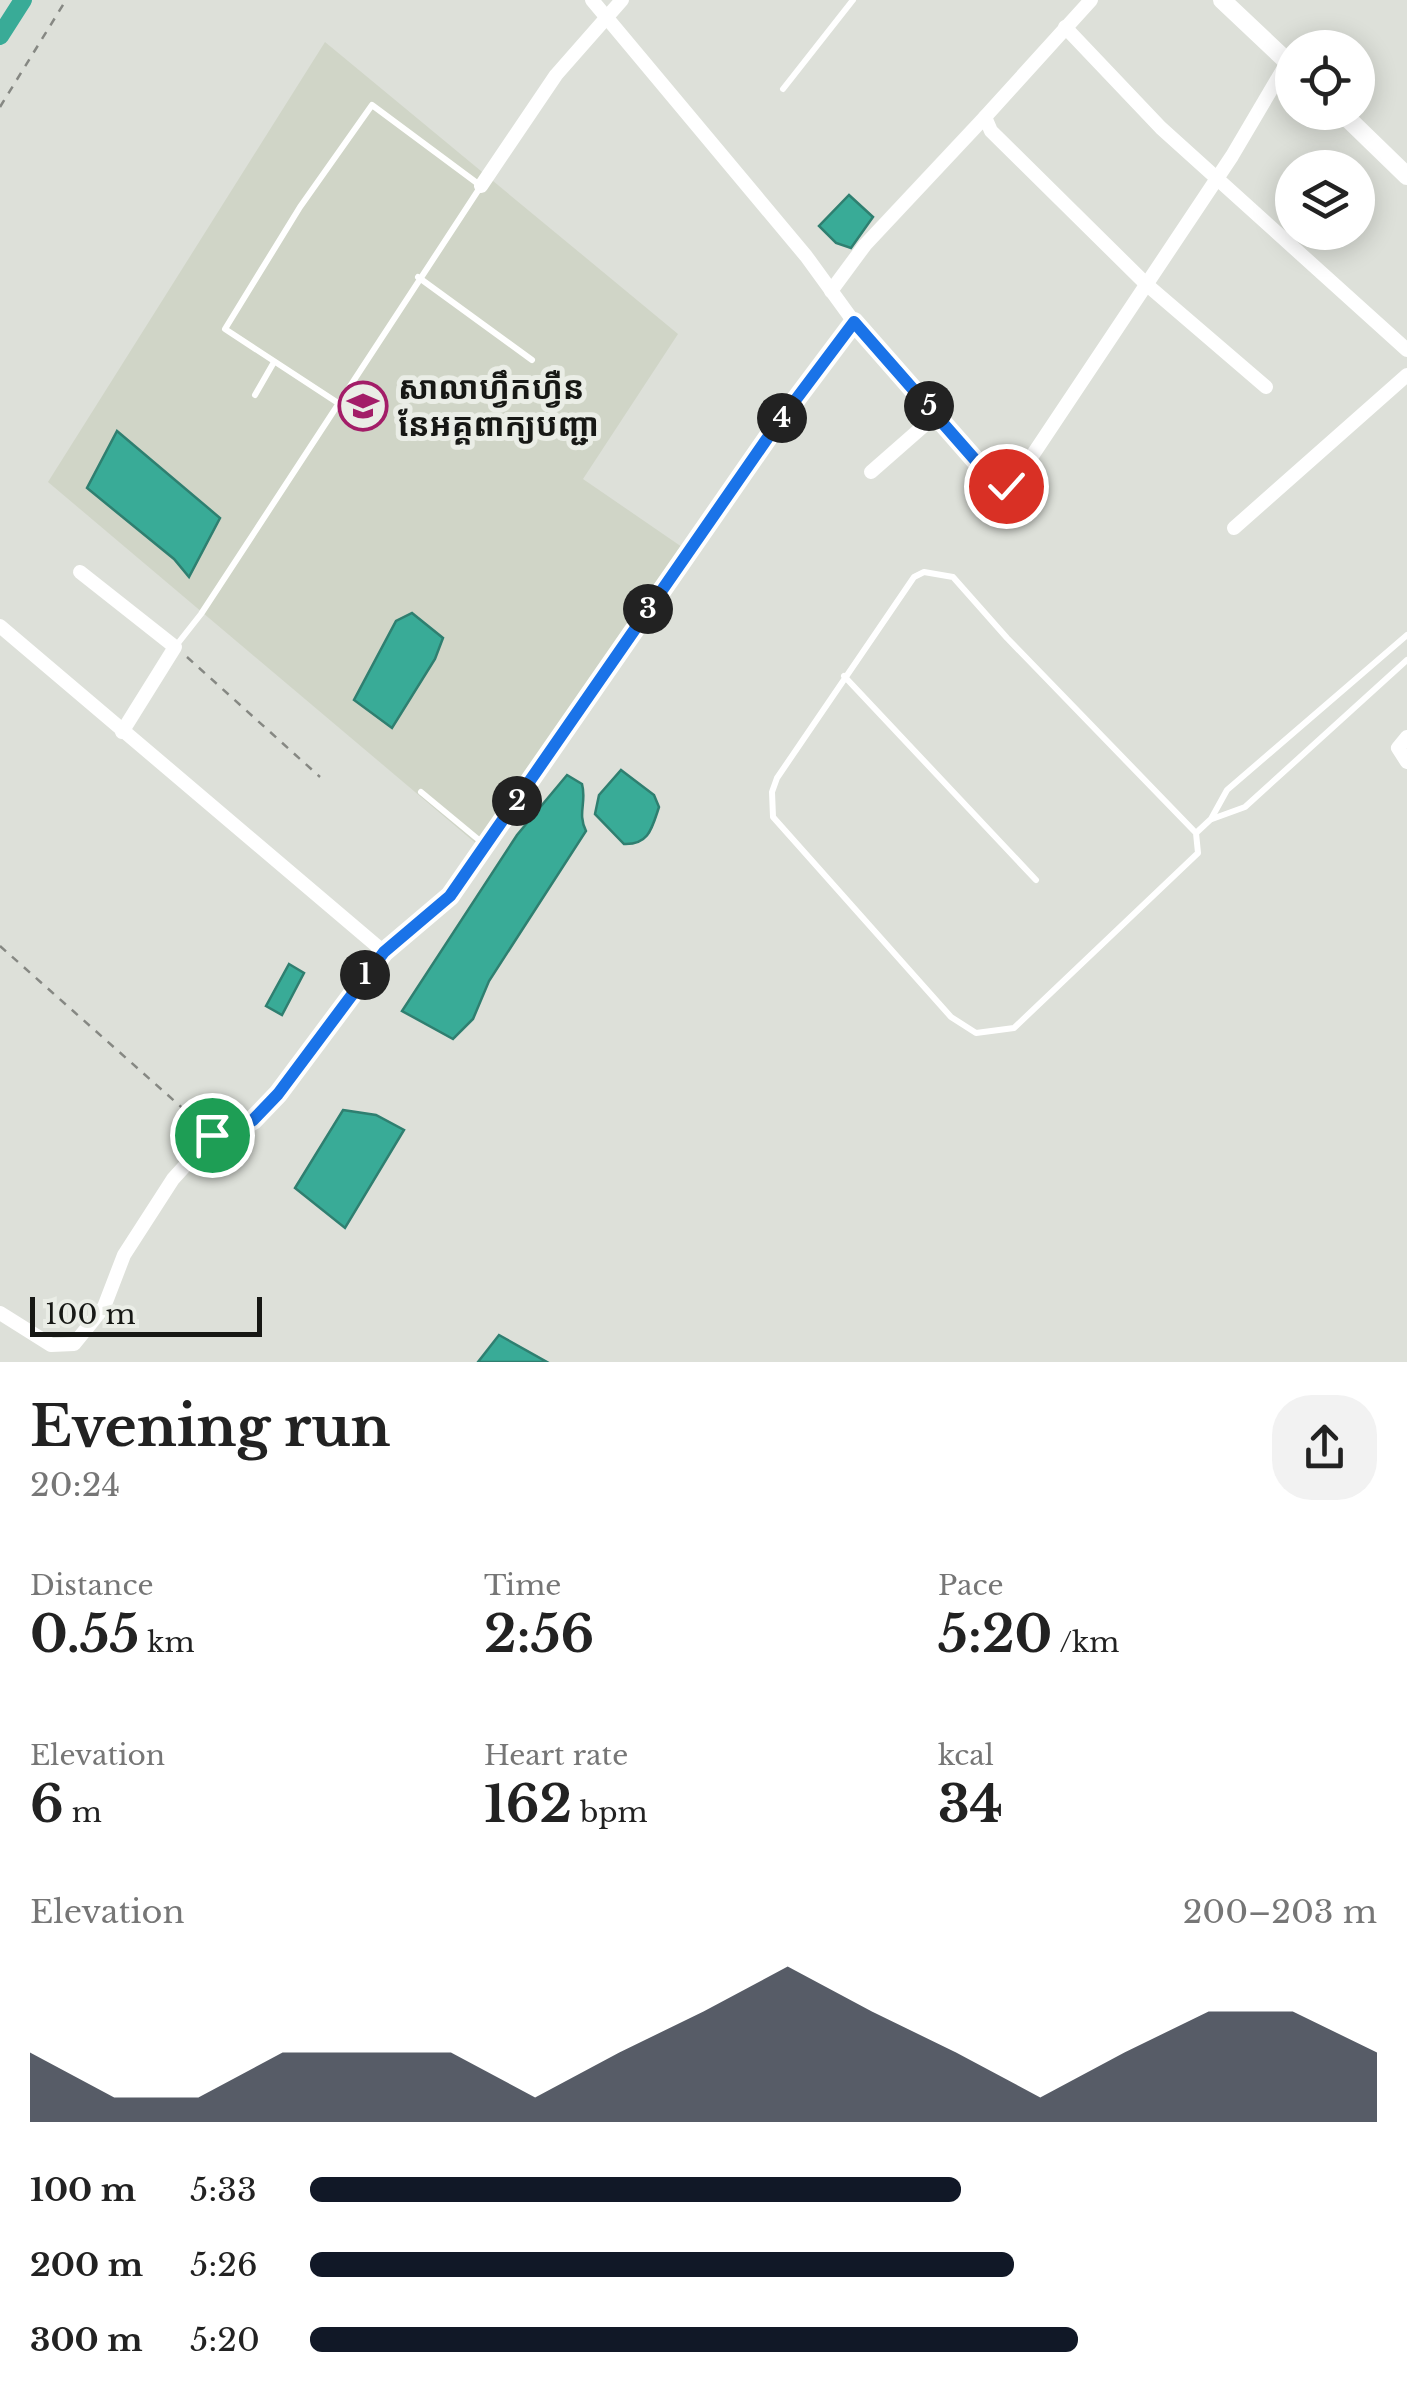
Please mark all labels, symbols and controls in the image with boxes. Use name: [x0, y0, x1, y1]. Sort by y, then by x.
map controls: [1275, 30, 1375, 250]
button: locate: [1275, 30, 1375, 130]
button: layers: [1275, 150, 1375, 250]
place label: សាលាហ្វឹកហ្វឺន នែអគ្គពាក្យបញ្ជា: [398, 368, 599, 446]
school or university icon: សាលាហ្វឹកហ្វឺន នែអគ្គពាក្យបញ្ជា: [337, 380, 389, 432]
pin: 5: [904, 381, 954, 431]
text: 5: [921, 388, 937, 423]
pin: 4: [757, 393, 807, 443]
text: 4: [773, 400, 791, 435]
pin: [964, 444, 1049, 529]
icon: check: [979, 459, 1034, 514]
pin: 3: [623, 584, 673, 634]
text: 3: [639, 591, 657, 626]
pin: 2: [492, 776, 542, 826]
text: 2: [508, 783, 526, 818]
pin: 1: [340, 950, 390, 1000]
text: 1: [359, 957, 371, 992]
pin: [170, 1093, 255, 1178]
icon: arrive: [185, 1108, 240, 1163]
scale bar: [30, 1292, 262, 1336]
text: 100 m: [45, 1297, 136, 1332]
text: Evening run: [30, 1393, 390, 1461]
button: share: [1272, 1395, 1377, 1500]
text: 20:24: [30, 1465, 120, 1505]
text: Distance: [30, 1568, 153, 1603]
text: Time: [484, 1568, 561, 1603]
text: Pace: [938, 1568, 1003, 1603]
text: 0.55: [30, 1603, 139, 1666]
text: 2:56: [484, 1603, 594, 1666]
text: 5:20: [938, 1603, 1052, 1666]
text: km: [139, 1625, 195, 1660]
text: /km: [1052, 1625, 1119, 1660]
text: Elevation: [30, 1738, 165, 1773]
text: Heart rate: [484, 1738, 628, 1773]
text: kcal: [938, 1738, 994, 1773]
text: 6: [30, 1773, 64, 1836]
text: 162: [484, 1773, 572, 1836]
text: 34: [938, 1773, 1003, 1836]
text: m: [64, 1795, 102, 1830]
text: bpm: [572, 1795, 647, 1830]
text: Elevation: [30, 1892, 184, 1932]
text: 200–203 m: [1183, 1892, 1377, 1932]
text: 100 m: [30, 2170, 136, 2210]
text: 5:33: [190, 2170, 257, 2210]
text: 200 m: [30, 2245, 143, 2285]
text: 5:26: [190, 2245, 258, 2285]
text: 300 m: [30, 2320, 143, 2360]
text: 5:20: [190, 2320, 260, 2360]

